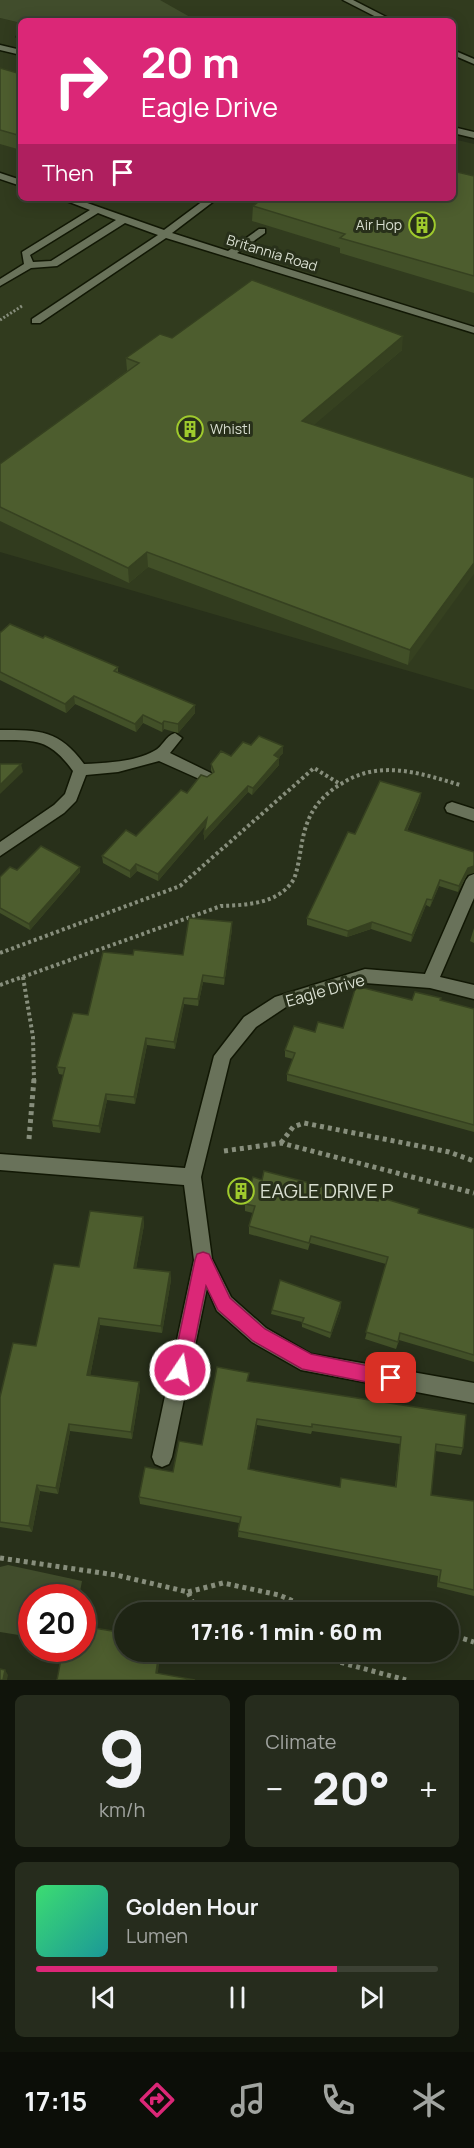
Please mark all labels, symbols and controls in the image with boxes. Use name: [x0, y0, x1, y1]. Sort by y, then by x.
text: 20 m: [141, 33, 240, 91]
icon: right: [42, 42, 120, 120]
text: Eagle Drive: [141, 88, 278, 125]
icon: arrive: [106, 156, 139, 189]
text: Then: [42, 158, 94, 188]
building icon: Air Hop: [407, 210, 437, 240]
place label: Air Hop: [356, 215, 402, 234]
street label: Britannia Road: [224, 230, 320, 275]
building icon: Whistl: [175, 414, 205, 444]
place label: Whistl: [210, 419, 251, 438]
street label: Eagle Drive: [283, 968, 367, 1012]
building icon: EAGLE DRIVE P: [226, 1176, 256, 1206]
place label: EAGLE DRIVE P: [260, 1177, 394, 1204]
position arrow: [148, 1338, 212, 1402]
pin: [365, 1352, 416, 1403]
icon: arrive: [374, 1361, 407, 1394]
speed limit sign: 20: [18, 1584, 96, 1662]
text: 17:16 · 1 min · 60 m: [191, 1617, 382, 1647]
text: 9: [98, 1704, 146, 1810]
text: Climate: [266, 1728, 337, 1755]
text: 20°: [312, 1757, 390, 1819]
text: −: [266, 1766, 283, 1811]
text: +: [419, 1766, 438, 1811]
text: km/h: [99, 1796, 146, 1823]
text: Golden Hour: [126, 1892, 259, 1922]
text: Lumen: [126, 1922, 188, 1949]
icon: previous: [87, 1981, 120, 2014]
icon: pause: [221, 1981, 254, 2014]
icon: next: [355, 1981, 388, 2014]
icon: directions: [136, 2079, 178, 2121]
icon: music: [227, 2079, 269, 2121]
icon: phone: [317, 2079, 359, 2121]
icon: climate: [408, 2079, 450, 2121]
text: 17:15: [24, 2082, 87, 2119]

